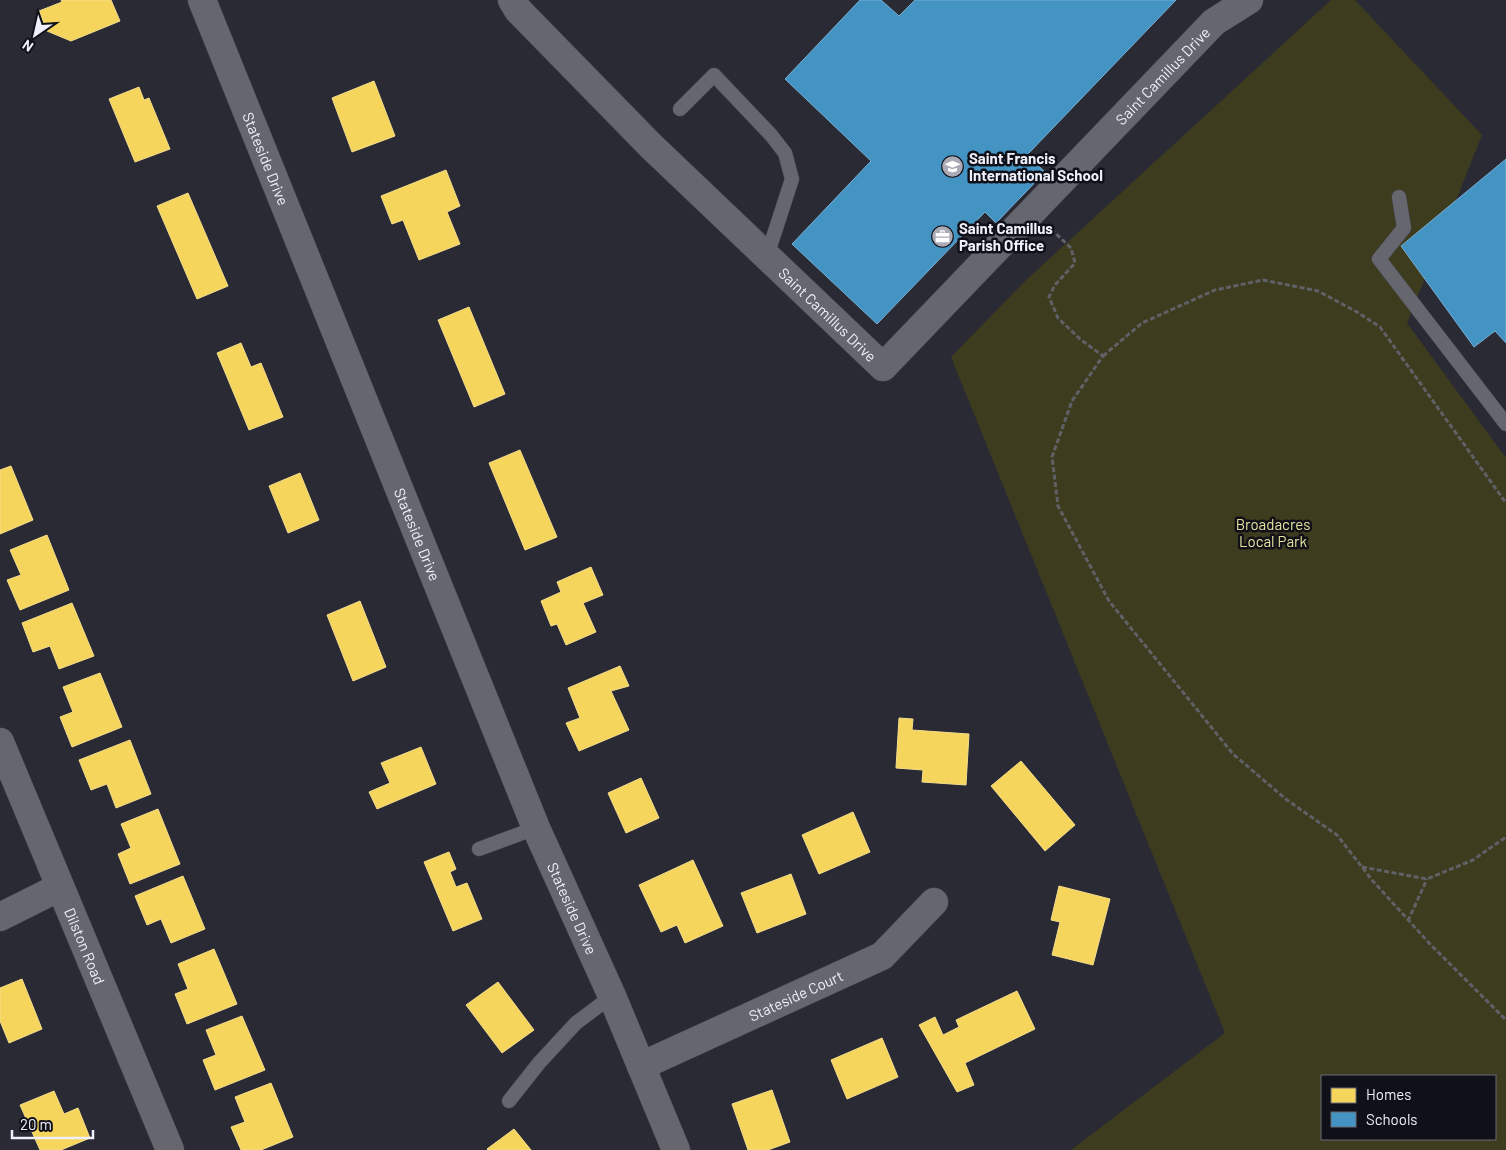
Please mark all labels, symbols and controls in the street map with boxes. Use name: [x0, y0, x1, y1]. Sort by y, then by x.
north arrow: [10, 10, 60, 60]
street label: Saint Camillus Drive: [1112, 23, 1213, 128]
text: N: [19, 37, 36, 56]
street label: Stateside Drive: [239, 109, 293, 208]
place label: Saint Francis International School: [969, 149, 1103, 184]
school or university icon: Saint Francis International School: [941, 155, 965, 179]
place label: Saint Camillus Parish Office: [959, 219, 1053, 254]
office icon: Saint Camillus Parish Office: [931, 225, 955, 249]
street label: Saint Camillus Drive: [775, 264, 880, 365]
street label: Stateside Drive: [391, 485, 444, 583]
park label: Broadacres Local Park: [1236, 515, 1310, 550]
street label: Stateside Drive: [544, 860, 601, 957]
street label: Dilston Road: [61, 905, 109, 987]
street label: Stateside Court: [746, 966, 846, 1025]
legend: [1321, 1075, 1496, 1140]
text: Homes: [1366, 1085, 1411, 1103]
scale bar: [12, 1108, 94, 1140]
text: Schools: [1366, 1110, 1418, 1128]
text: 20 m: [20, 1115, 52, 1133]

